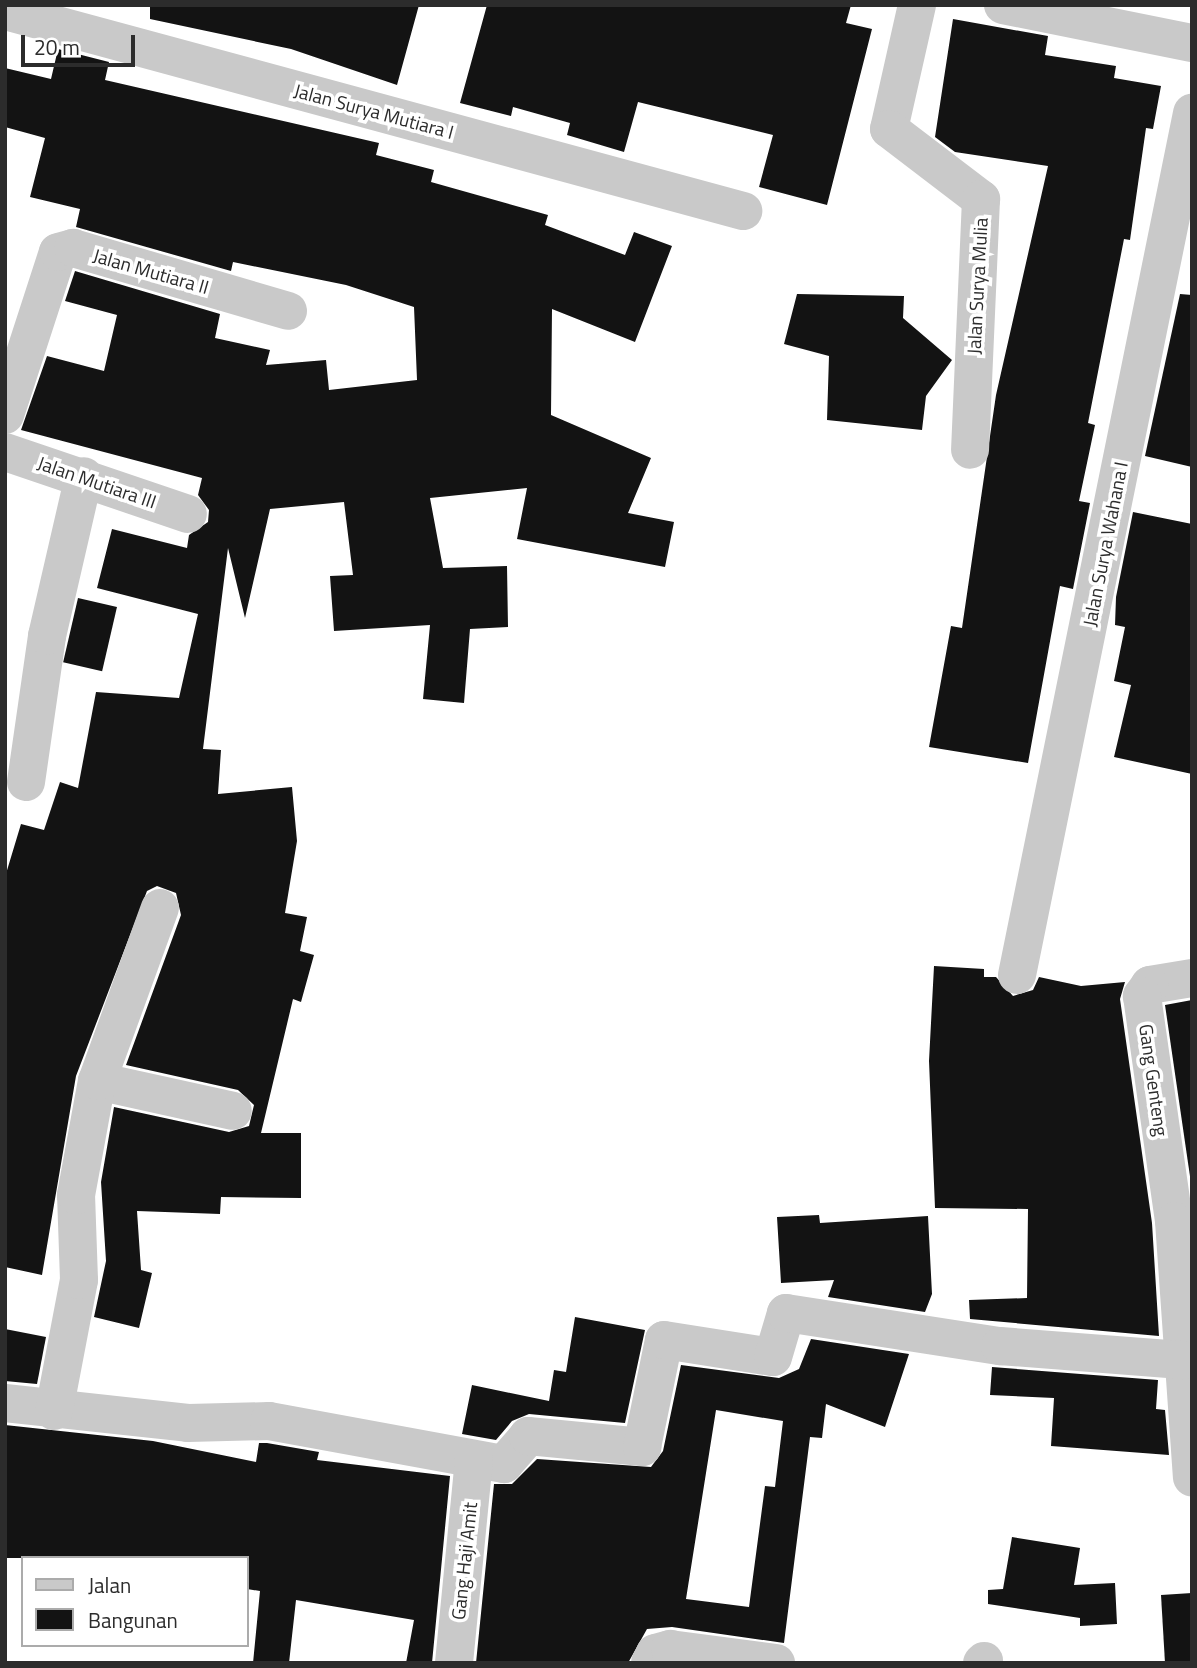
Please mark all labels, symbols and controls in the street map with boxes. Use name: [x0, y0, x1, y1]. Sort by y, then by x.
scale bar: [24, 21, 138, 65]
text: 20 m: [34, 31, 80, 63]
street label: Jalan Surya Mutiara I: [292, 79, 456, 143]
street label: Jalan Surya Mulia: [962, 217, 992, 355]
street label: Jalan Mutiara II: [91, 244, 211, 298]
street label: Jalan Mutiara III: [35, 451, 159, 513]
street label: Jalan Surya Wahana I: [1078, 460, 1132, 628]
street label: Gang Genteng: [1135, 1022, 1173, 1138]
street label: Gang Haji Amit: [446, 1501, 482, 1621]
legend: [21, 1556, 248, 1647]
text: Jalan: [88, 1569, 131, 1601]
text: Bangunan: [88, 1604, 178, 1636]

